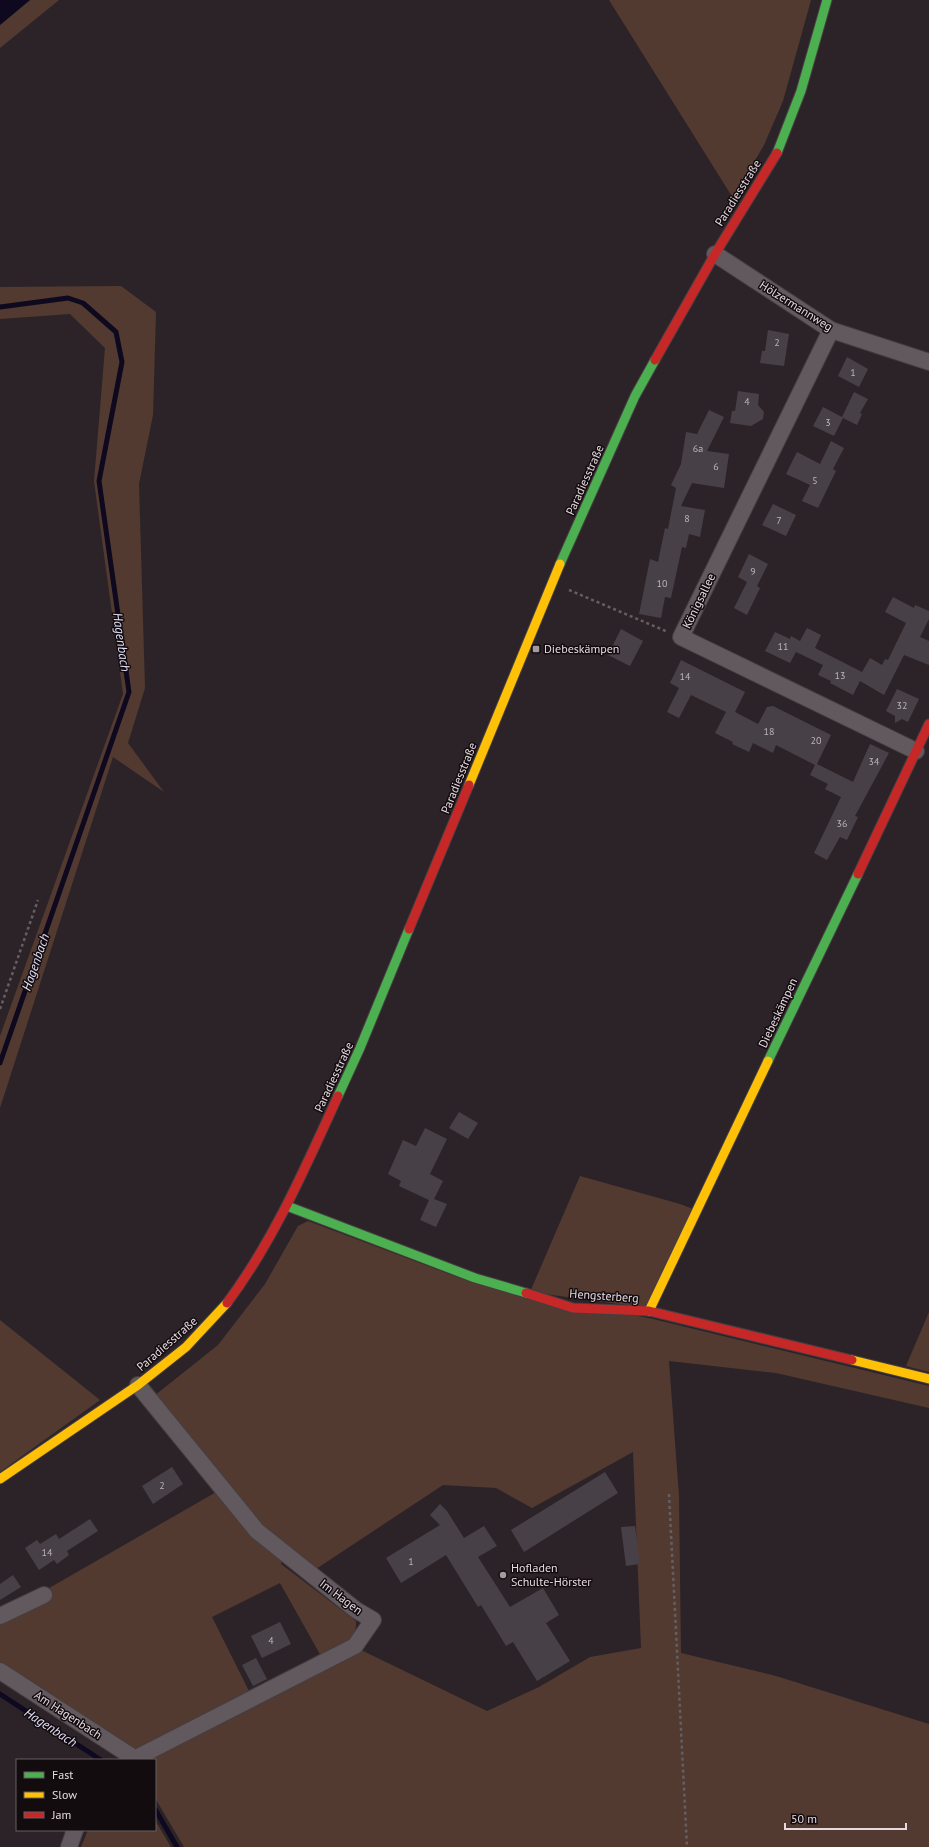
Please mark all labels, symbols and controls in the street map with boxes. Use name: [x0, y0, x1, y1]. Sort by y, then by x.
street label: Paradiesstraße: [711, 157, 764, 229]
street label: Hölzermannweg: [757, 277, 836, 334]
house number: 2: [774, 336, 780, 349]
house number: 1: [850, 366, 856, 379]
house number: 4: [744, 395, 750, 408]
house number: 3: [825, 416, 831, 429]
street label: Paradiesstraße: [562, 442, 607, 517]
house number: 6a: [693, 442, 703, 455]
house number: 6: [713, 460, 719, 473]
house number: 5: [812, 474, 818, 487]
house number: 8: [684, 512, 690, 525]
house number: 7: [776, 514, 782, 527]
house number: 9: [750, 565, 756, 578]
street label: Königsallee: [679, 571, 718, 631]
house number: 10: [657, 577, 668, 590]
water label: Hagenbach: [109, 611, 134, 673]
house number: 11: [778, 640, 788, 653]
place label: Diebeskämpen: [544, 641, 619, 656]
marker: Diebeskämpen: [531, 644, 541, 654]
house number: 13: [835, 669, 845, 682]
house number: 14: [680, 670, 691, 683]
house number: 32: [897, 699, 907, 712]
house number: 18: [764, 725, 774, 738]
house number: 20: [811, 734, 822, 747]
street label: Paradiesstraße: [437, 740, 480, 816]
house number: 34: [869, 755, 880, 768]
house number: 36: [837, 817, 847, 830]
water label: Hagenbach: [18, 931, 53, 993]
street label: Diebeskämpen: [755, 975, 800, 1050]
street label: Paradiesstraße: [311, 1039, 356, 1114]
street label: Hengsterberg: [569, 1286, 639, 1305]
street label: Paradiesstraße: [133, 1313, 200, 1374]
house number: 2: [159, 1479, 165, 1492]
house number: 14: [42, 1546, 53, 1559]
house number: 1: [408, 1555, 414, 1568]
place label: Hofladen Schulte-Hörster: [511, 1560, 591, 1589]
marker: Hofladen Schulte-Hörster: [498, 1570, 508, 1580]
street label: Im Hagen: [317, 1576, 366, 1618]
house number: 4: [268, 1634, 274, 1647]
street label: Am Hagenbach: [32, 1688, 104, 1742]
water label: Hagenbach: [22, 1704, 80, 1750]
legend: [16, 1759, 156, 1831]
text: Fast: [52, 1767, 73, 1782]
text: Slow: [52, 1787, 77, 1802]
scale bar: [785, 1805, 906, 1831]
text: Jam: [51, 1807, 71, 1822]
text: 50 m: [791, 1811, 817, 1826]

